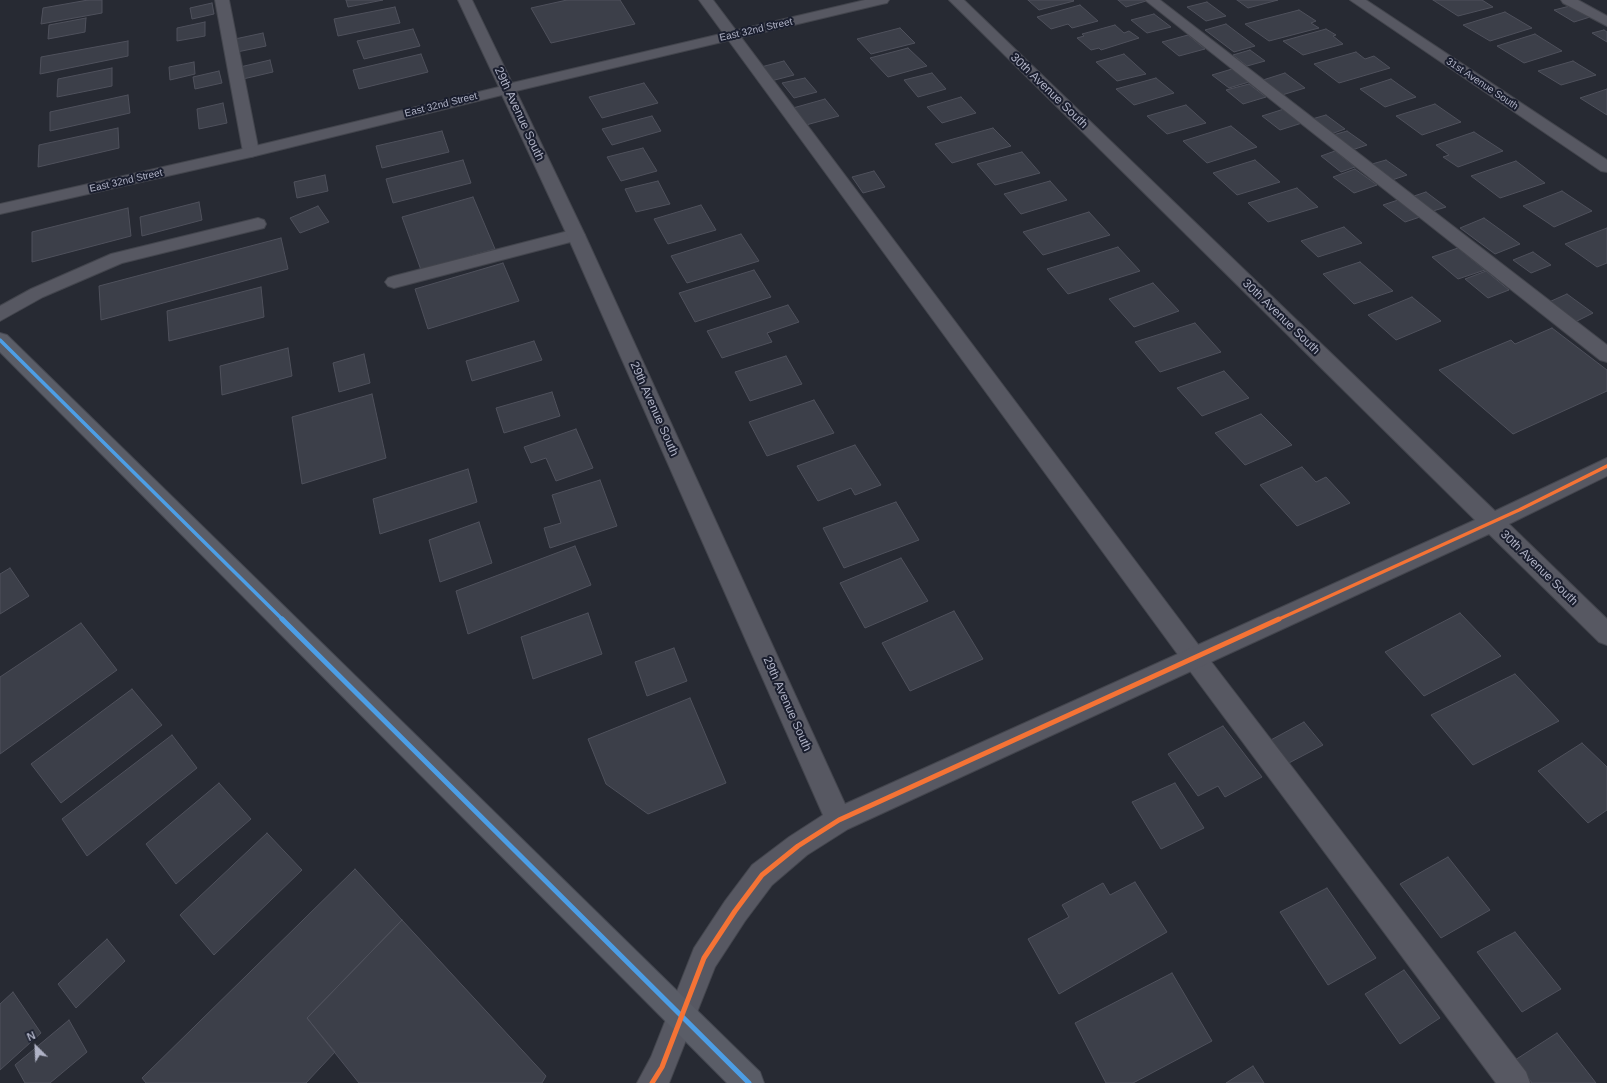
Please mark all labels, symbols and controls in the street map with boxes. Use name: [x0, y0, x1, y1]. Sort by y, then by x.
street label: East 32nd Street: [718, 16, 794, 44]
street label: 30th Avenue South: [1007, 50, 1091, 132]
street label: 31st Avenue South: [1444, 55, 1520, 113]
street label: 29th Avenue South: [491, 65, 547, 163]
street label: East 32nd Street: [403, 90, 479, 120]
street label: East 32nd Street: [88, 167, 164, 195]
street label: 30th Avenue South: [1239, 276, 1323, 358]
street label: 29th Avenue South: [627, 360, 681, 458]
street label: 30th Avenue South: [1497, 527, 1581, 609]
street label: 29th Avenue South: [760, 655, 814, 753]
north arrow: [16, 1027, 56, 1067]
text: N: [25, 1029, 37, 1043]

